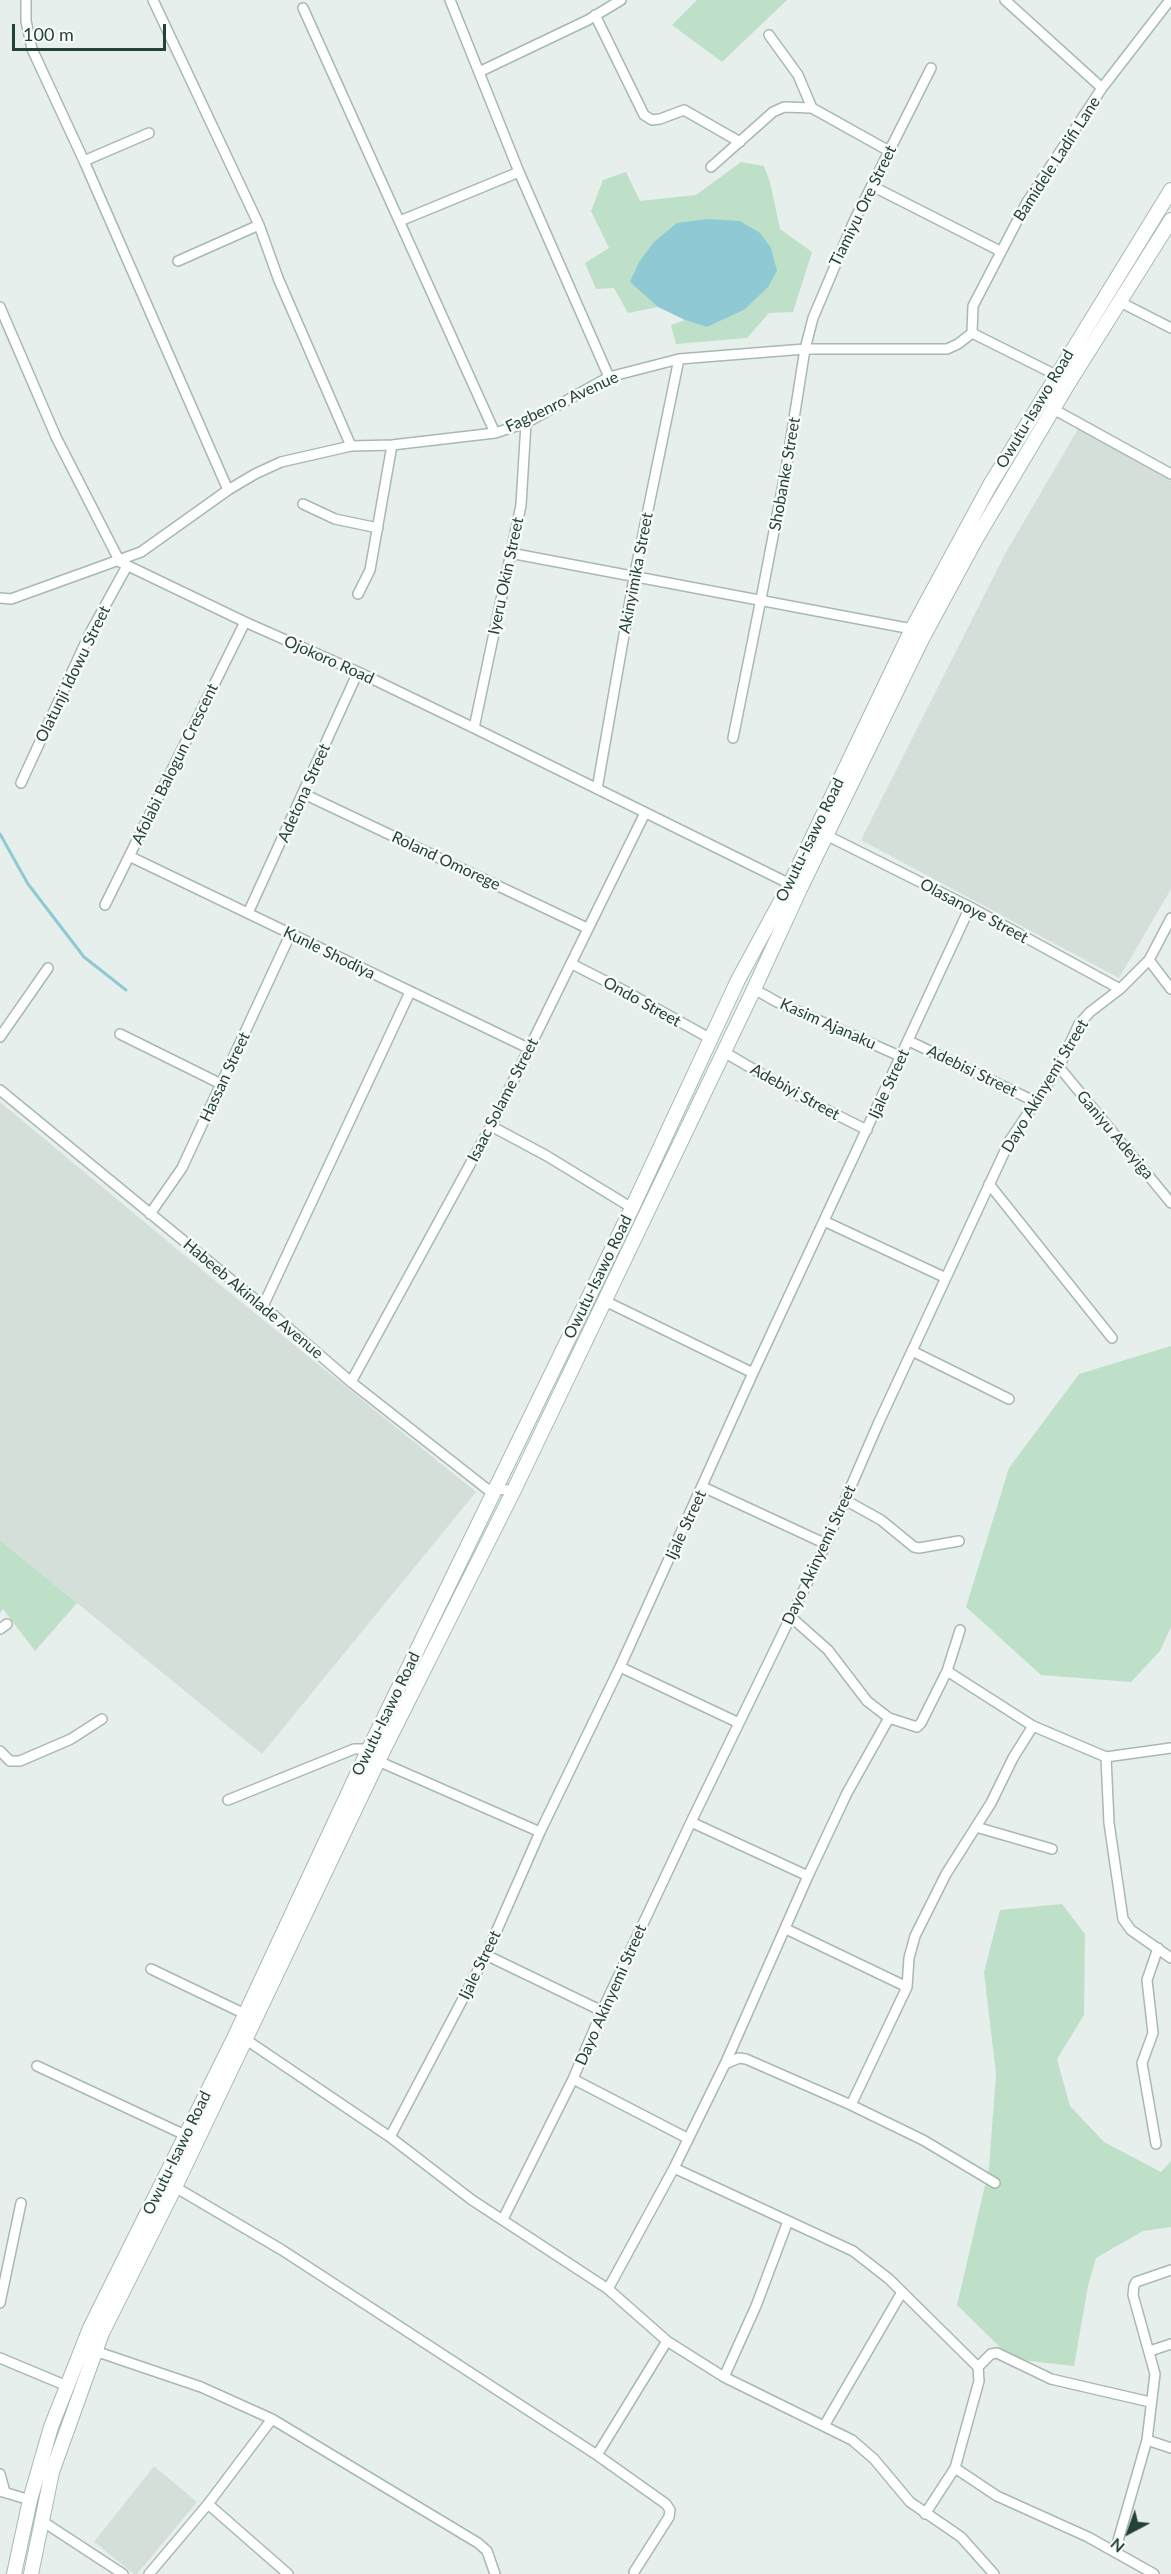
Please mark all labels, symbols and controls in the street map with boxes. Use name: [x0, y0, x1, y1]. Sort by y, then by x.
scale bar: [15, 12, 170, 50]
text: 100 m: [23, 23, 74, 45]
street label: Bamidele Ladifi Lane: [1010, 93, 1104, 225]
street label: Tiamiyu Ore Street: [825, 142, 901, 270]
street label: Owutu-Isawo Road: [992, 346, 1078, 472]
street label: Fagbenro Avenue: [503, 367, 621, 437]
street label: Shobanke Street: [766, 416, 804, 532]
street label: Akinyimika Street: [615, 511, 657, 635]
street label: Iyeru Okin Street: [484, 516, 528, 636]
street label: Olatunji Idowu Street: [32, 603, 114, 745]
street label: Ojokoro Road: [281, 632, 377, 688]
street label: Afolabi Balogun Crescent: [128, 680, 222, 848]
street label: Adetona Street: [274, 741, 334, 845]
street label: Owutu-Isawo Road: [772, 775, 848, 905]
street label: Roland Omorege: [389, 827, 503, 895]
street label: Olasanoye Street: [917, 874, 1031, 948]
street label: Kunle Shodiya: [280, 923, 378, 983]
street label: Ondo Street: [600, 973, 684, 1031]
street label: Kasim Ajanaku: [777, 994, 879, 1054]
street label: Dayo Akinyemi Street: [998, 1016, 1092, 1156]
street label: Hassan Street: [196, 1029, 254, 1125]
street label: Isaac Solame Street: [464, 1035, 542, 1165]
street label: Adebisi Street: [924, 1041, 1020, 1101]
street label: Ijale Street: [865, 1046, 913, 1122]
street label: Adebiyi Street: [747, 1060, 843, 1124]
street label: Ganiyu Adeyiga: [1072, 1087, 1158, 1183]
street label: Owutu-Isawo Road: [560, 1212, 636, 1342]
street label: Habeeb Akinlade Avenue: [179, 1235, 327, 1363]
street label: Dayo Akinyemi Street: [778, 1482, 860, 1628]
street label: Ijale Street: [662, 1487, 710, 1563]
street label: Owutu-Isawo Road: [348, 1649, 424, 1779]
street label: Dayo Akinyemi Street: [571, 1922, 651, 2068]
street label: Ijale Street: [455, 1927, 505, 2003]
street label: Owutu-Isawo Road: [139, 2088, 215, 2218]
north arrow: [1099, 2502, 1159, 2562]
text: N: [1106, 2535, 1128, 2557]

